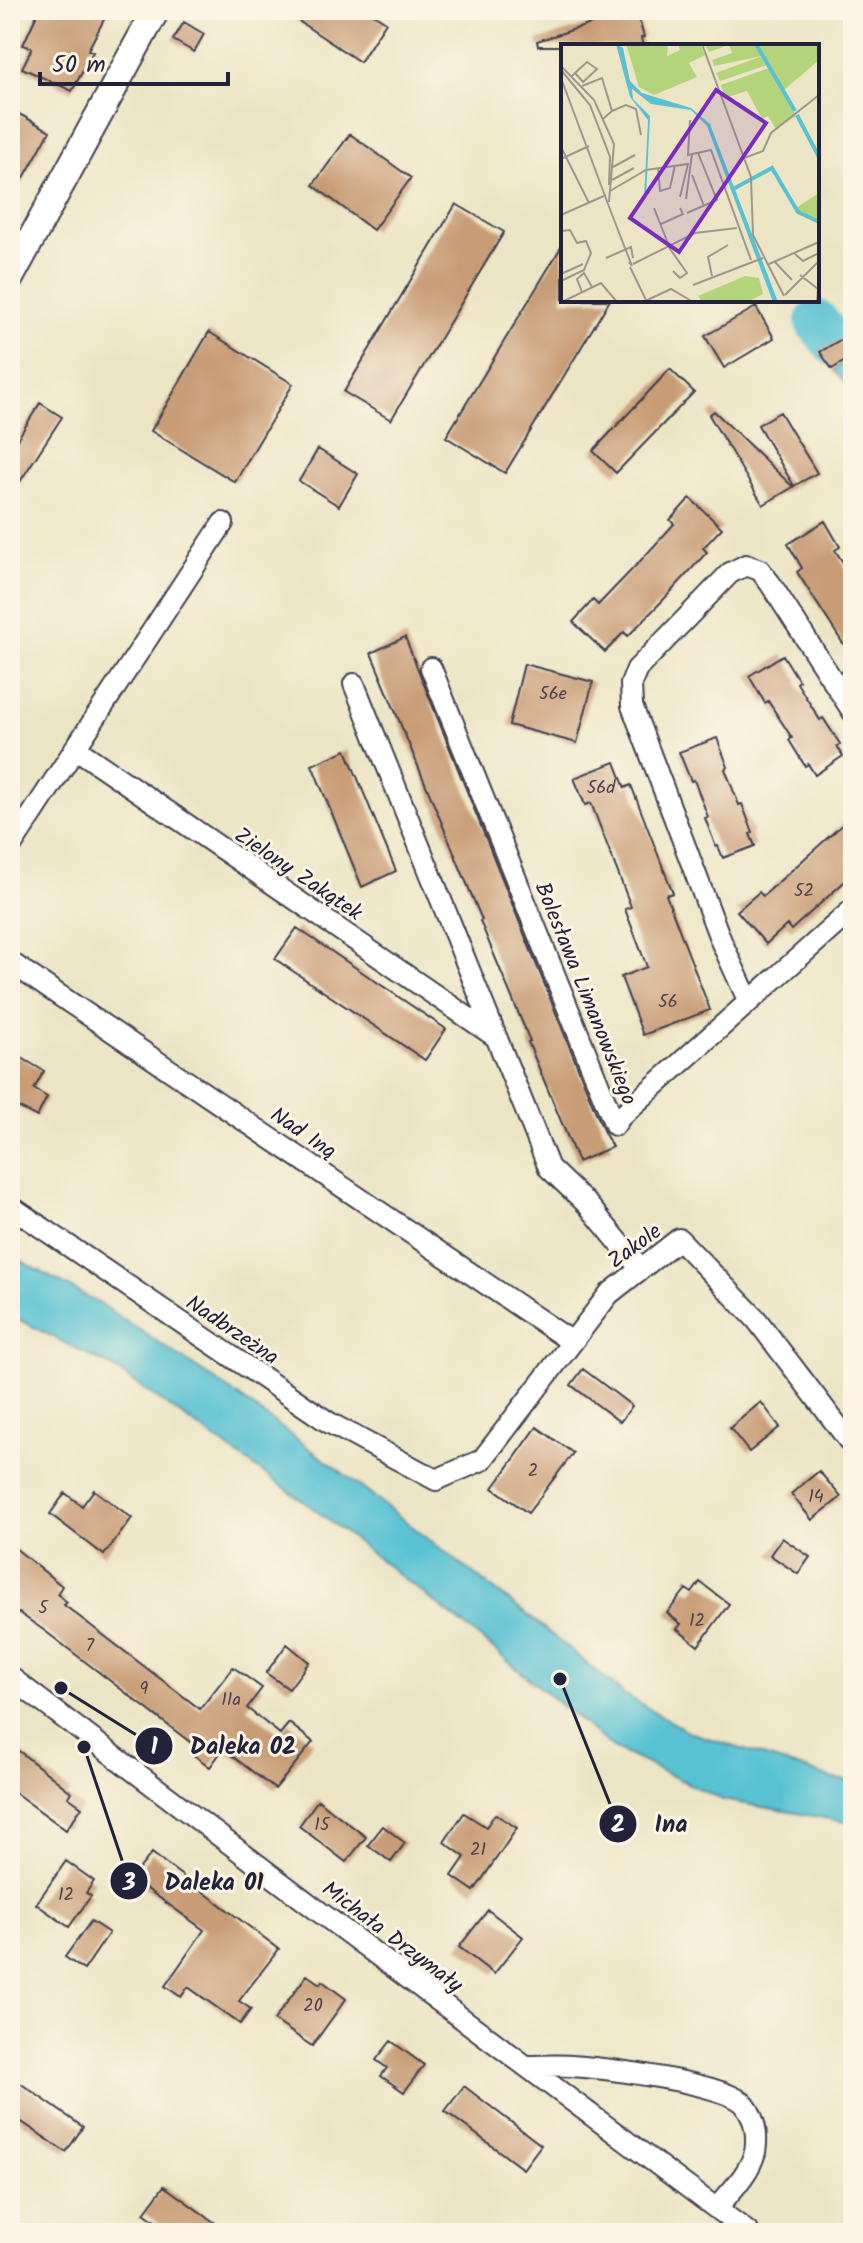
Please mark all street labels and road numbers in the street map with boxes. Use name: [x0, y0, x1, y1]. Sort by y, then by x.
street label: Zielony Zakątek: [226, 819, 369, 931]
street label: Bolesława Limanowskiego: [524, 877, 645, 1111]
street label: Nad Iną: [262, 1099, 343, 1169]
street label: Zakole: [601, 1215, 670, 1279]
street label: Nadbrzeżna: [178, 1287, 285, 1375]
street label: Michała Drzymały: [313, 1873, 470, 2003]

